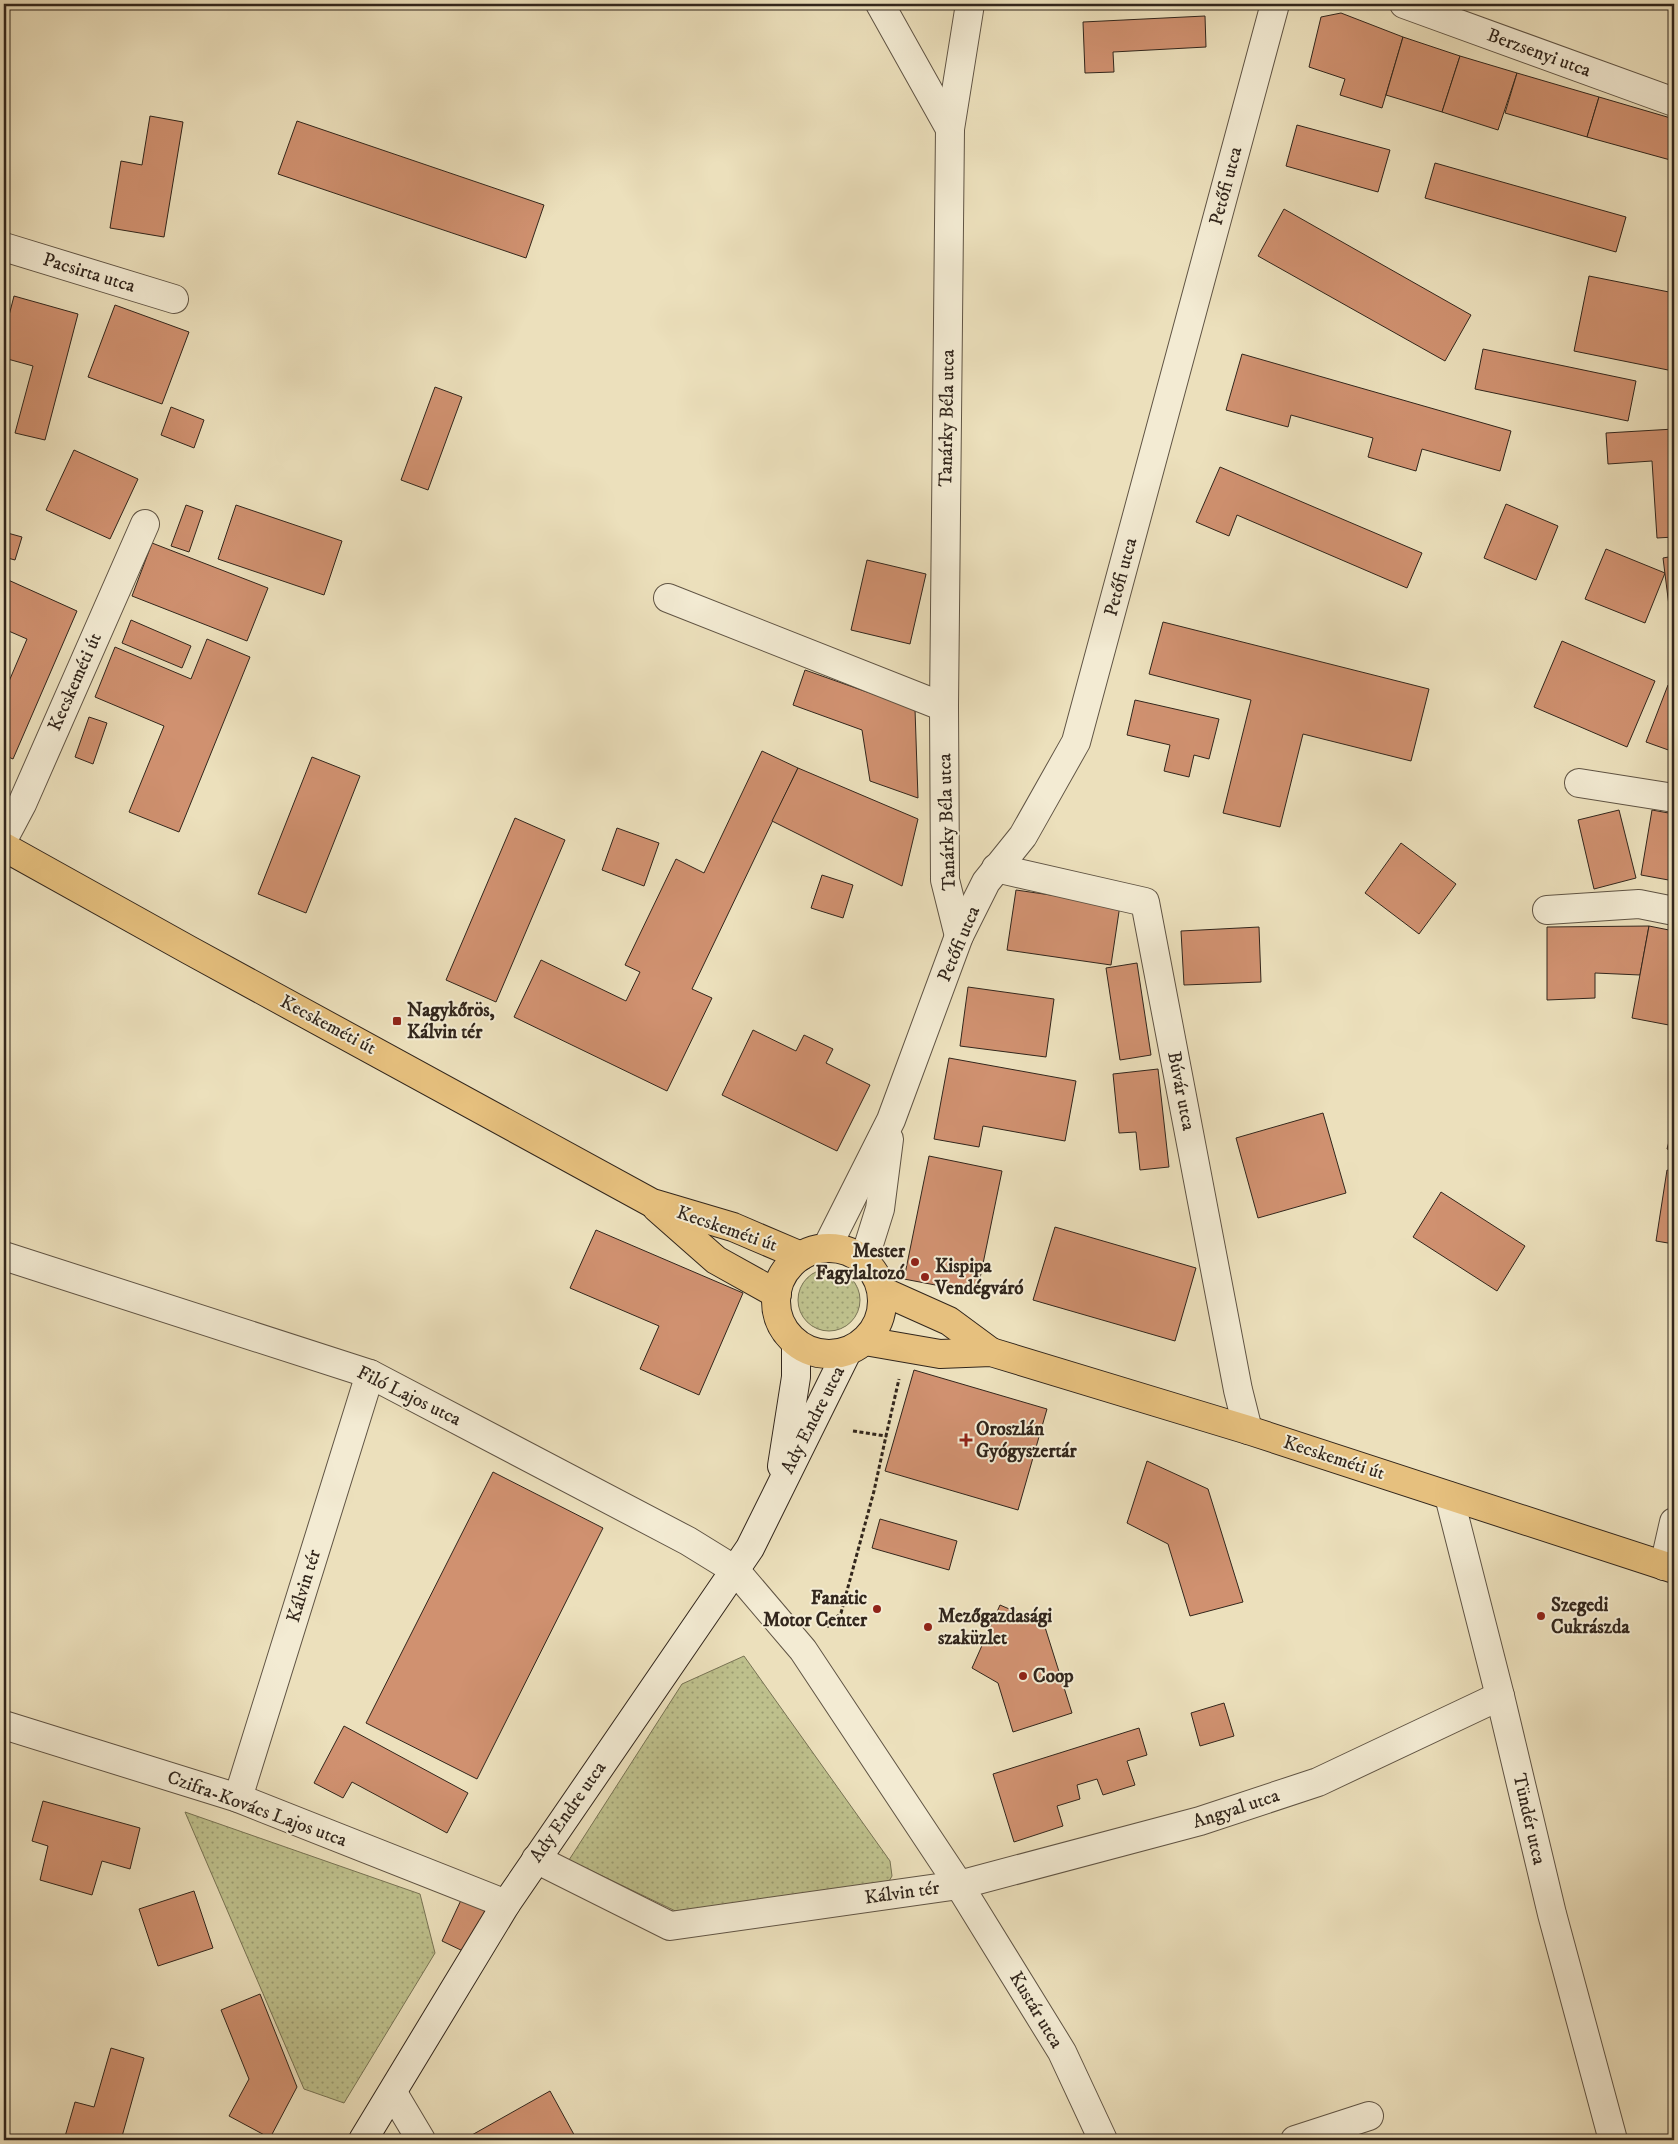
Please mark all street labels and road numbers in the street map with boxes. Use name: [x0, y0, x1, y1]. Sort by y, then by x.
street label: Berzsenyi utca: [1484, 24, 1594, 82]
street label: Petőfi utca: [1205, 144, 1247, 228]
street label: Pacsirta utca: [40, 248, 138, 298]
street label: Tanárky Béla utca: [934, 349, 960, 487]
street label: Petőfi utca: [1100, 535, 1142, 619]
street label: Kecskeméti út: [43, 629, 107, 735]
street label: Tanárky Béla utca: [933, 753, 961, 891]
street label: Petőfi utca: [933, 903, 985, 985]
street label: Kecskeméti út: [276, 990, 380, 1060]
street label: Búvár utca: [1162, 1049, 1200, 1133]
street label: Kecskeméti út: [674, 1201, 780, 1257]
street label: Filó Lajos utca: [353, 1361, 465, 1431]
street label: Ady Endre utca: [776, 1362, 850, 1478]
street label: Kecskeméti út: [1280, 1431, 1388, 1485]
street label: Kálvin tér: [282, 1547, 326, 1625]
street label: Ady Endre utca: [525, 1757, 611, 1867]
street label: Czifra-Kovács Lajos utca: [164, 1766, 350, 1852]
street label: Tündér utca: [1507, 1771, 1551, 1867]
street label: Angyal utca: [1190, 1784, 1282, 1834]
street label: Kálvin tér: [863, 1876, 941, 1910]
street label: Kustár utca: [1004, 1967, 1068, 2053]

